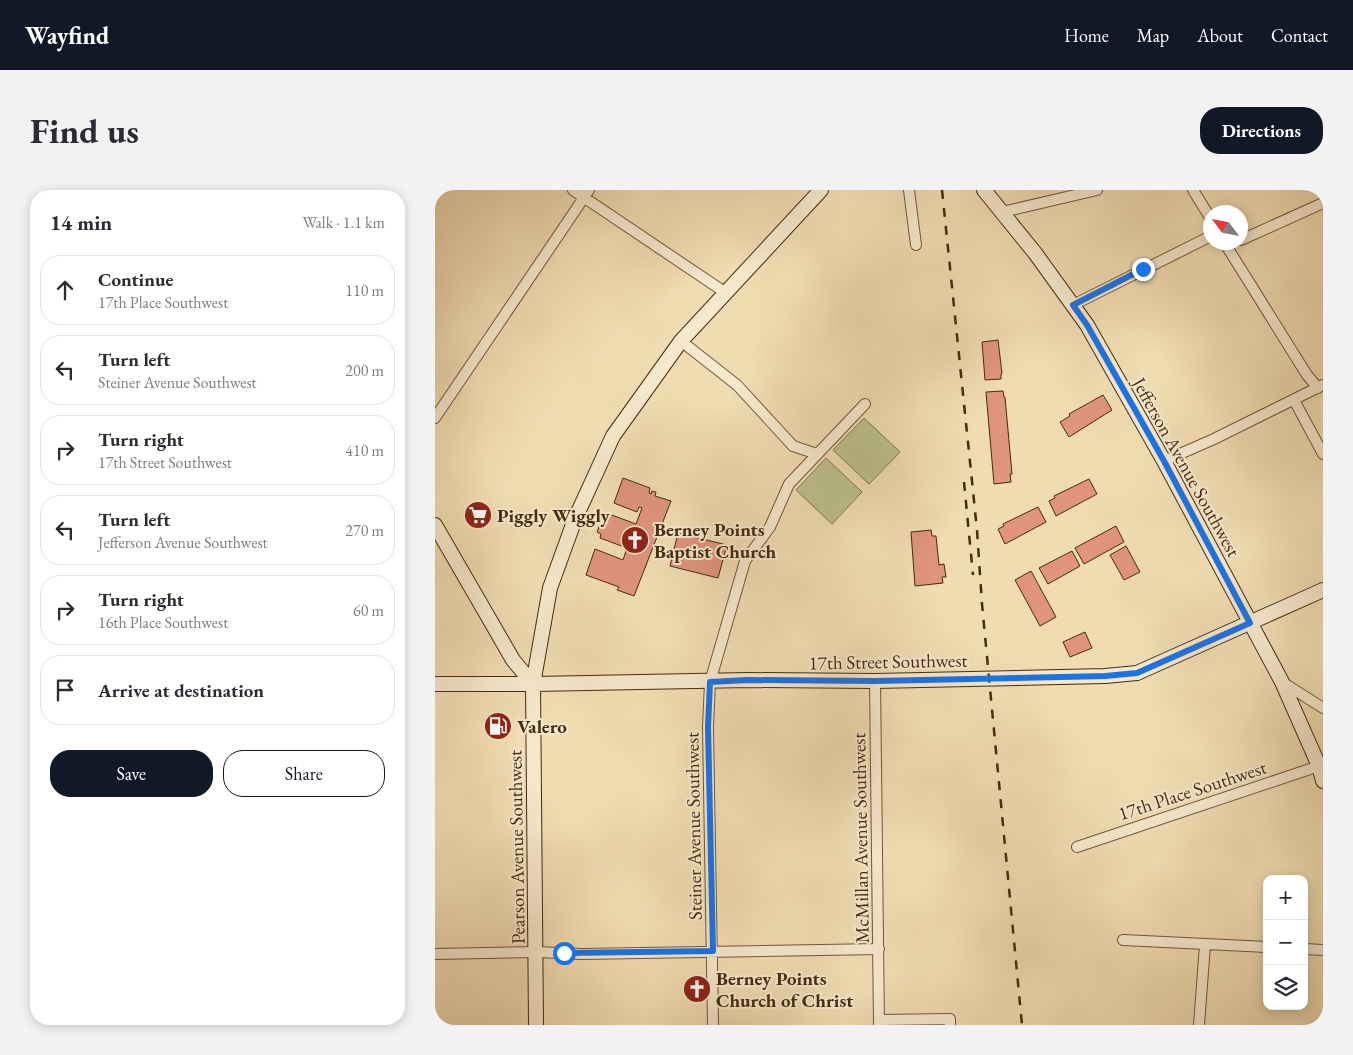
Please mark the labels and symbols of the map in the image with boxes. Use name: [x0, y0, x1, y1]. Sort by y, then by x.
north arrow: [1203, 205, 1248, 250]
route end: [1132, 258, 1155, 281]
street label: Jefferson Avenue Southwest: [1126, 371, 1246, 561]
supermarket icon: Piggly Wiggly: [463, 500, 493, 530]
place label: Piggly Wiggly: [497, 503, 611, 528]
place label: Berney Points Baptist Church: [654, 517, 777, 564]
church icon: Berney Points Baptist Church: [620, 525, 650, 555]
street label: 17th Street Southwest: [808, 648, 968, 675]
fuel station icon: Valero: [483, 711, 513, 741]
place label: Valero: [517, 714, 567, 739]
street label: Steiner Avenue Southwest: [679, 732, 708, 920]
street label: McMillan Avenue Southwest: [846, 732, 875, 944]
street label: Pearson Avenue Southwest: [502, 750, 531, 944]
street label: 17th Place Southwest: [1115, 755, 1270, 826]
route start: [553, 942, 576, 965]
place label: Berney Points Church of Christ: [716, 966, 853, 1013]
church icon: Berney Points Church of Christ: [682, 974, 712, 1004]

